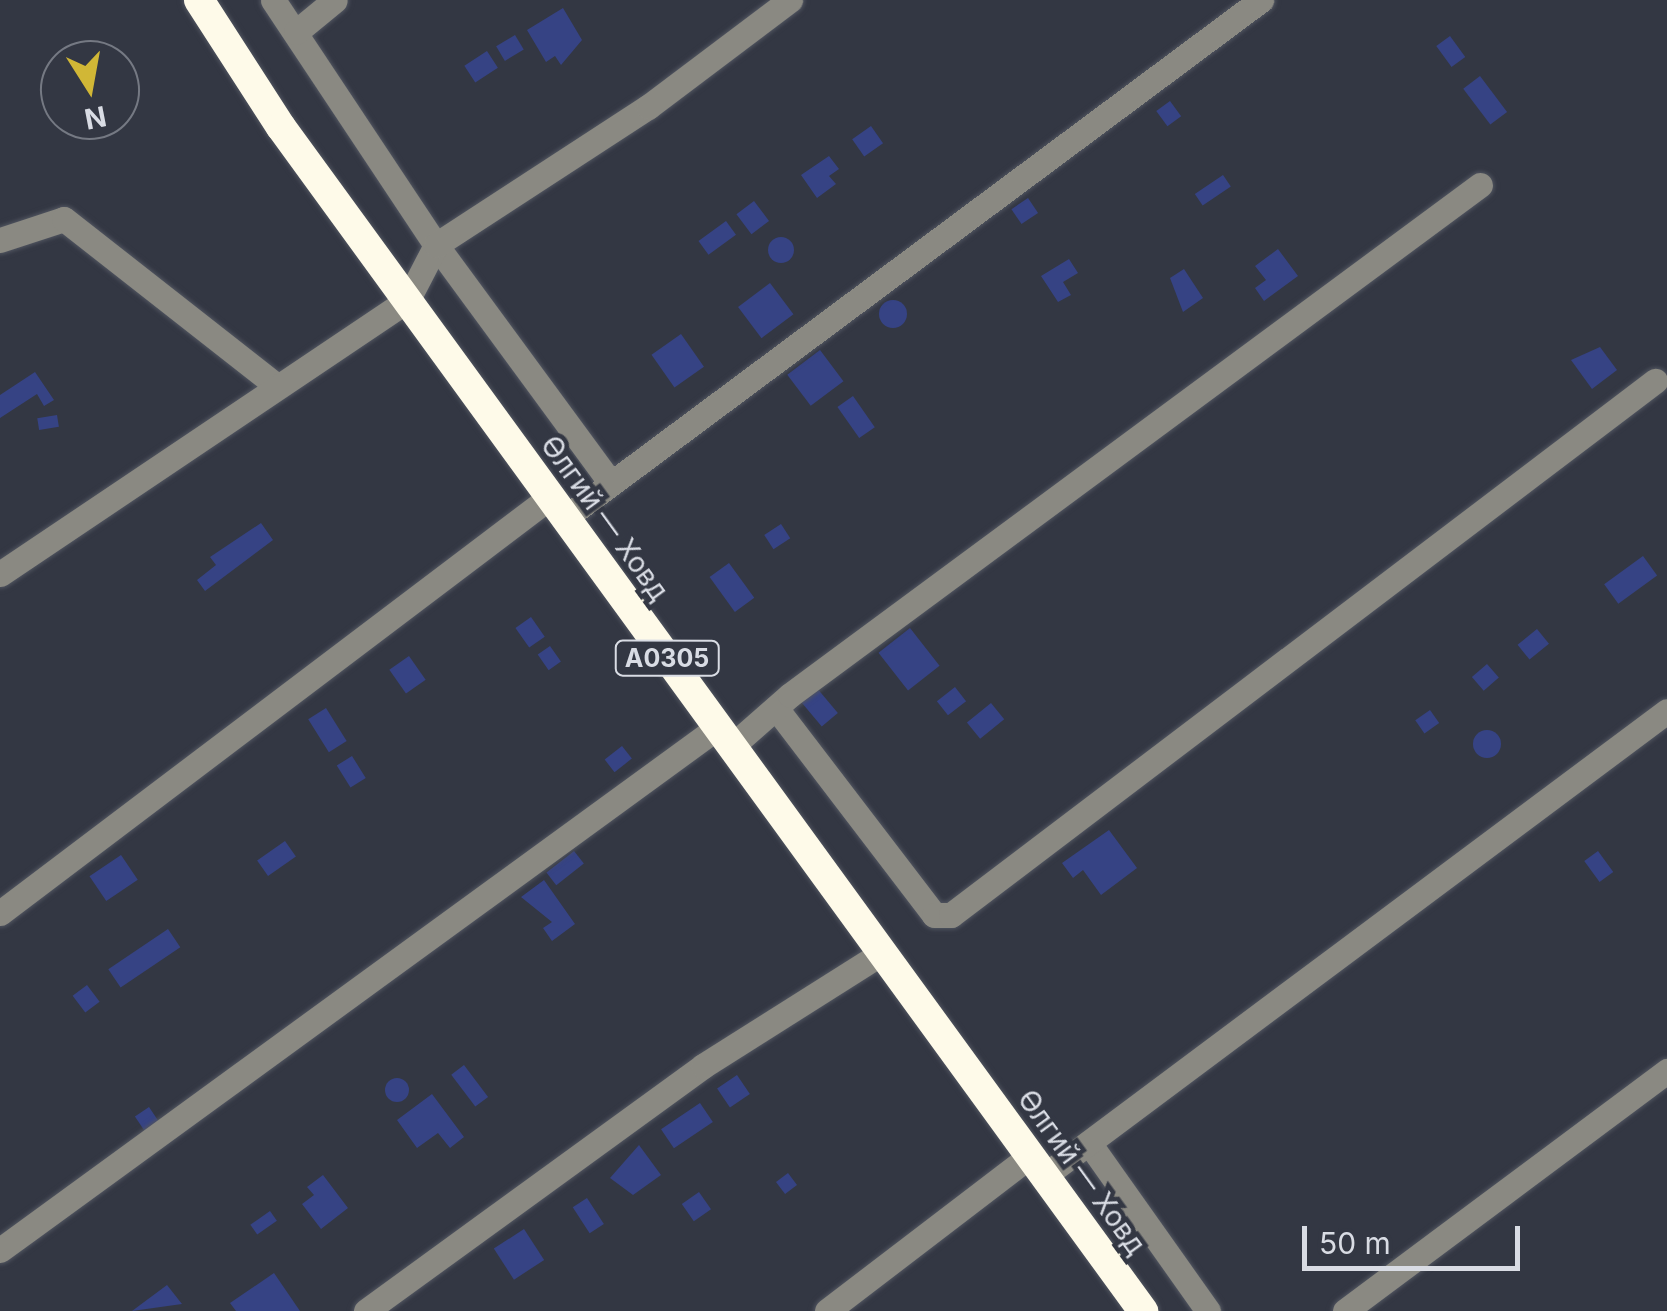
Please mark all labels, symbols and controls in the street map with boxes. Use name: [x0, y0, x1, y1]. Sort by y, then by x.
north arrow: [40, 40, 140, 140]
text: N: [82, 99, 109, 136]
street label: Өлгий — Ховд: [534, 429, 676, 607]
road number: A0305: [614, 638, 720, 678]
street label: Өлгий — Ховд: [1011, 1083, 1153, 1261]
scale bar: [1307, 1206, 1524, 1268]
text: 50 m: [1319, 1225, 1391, 1261]

